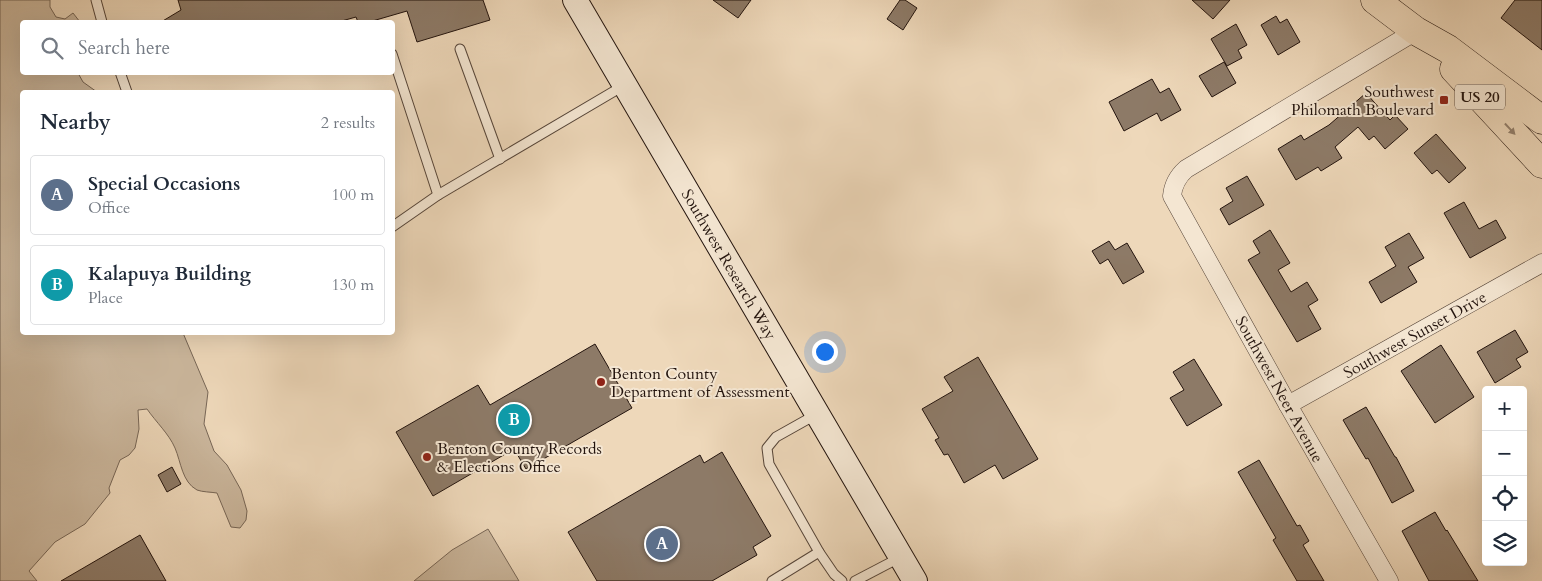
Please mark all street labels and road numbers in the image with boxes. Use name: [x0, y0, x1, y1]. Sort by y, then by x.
road number: US 20: [1455, 84, 1505, 110]
street label: Southwest Research Way: [676, 185, 782, 345]
street label: Southwest Sunset Drive: [1340, 286, 1491, 384]
street label: Southwest Neer Avenue: [1230, 312, 1329, 467]

